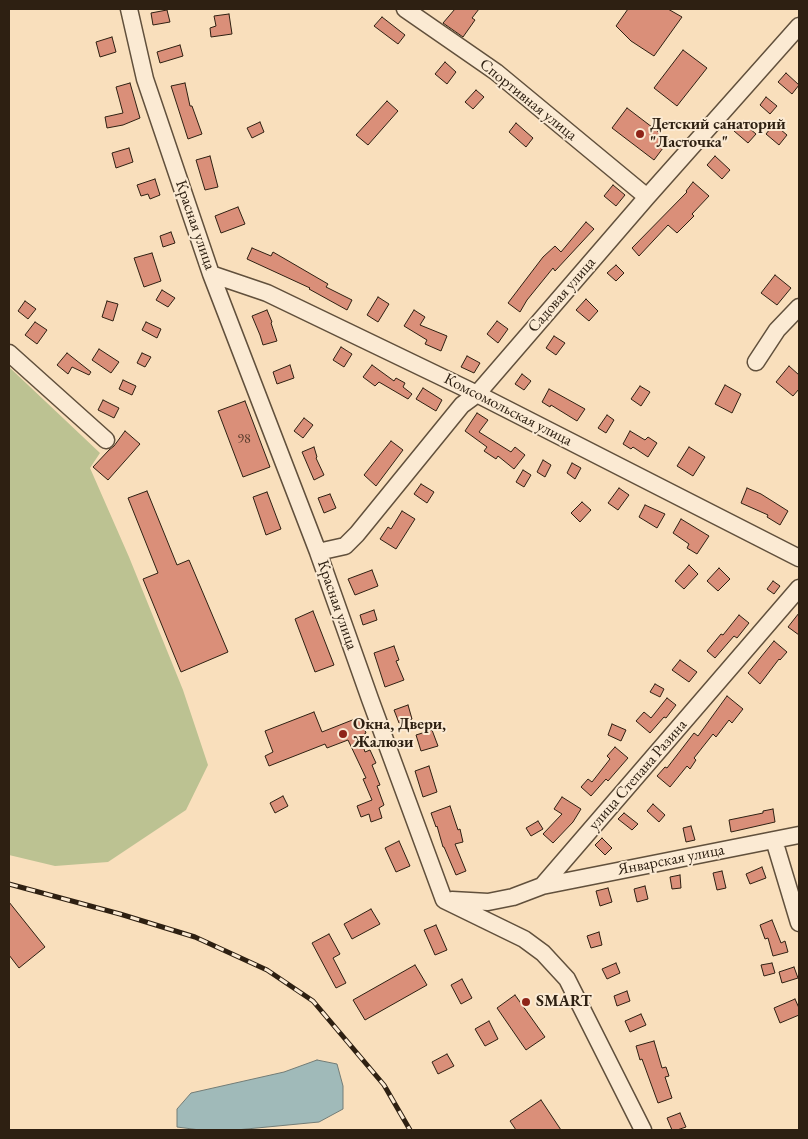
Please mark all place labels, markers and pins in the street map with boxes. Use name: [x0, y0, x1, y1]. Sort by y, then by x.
place label: Детский санаторий "Ласточка": [650, 115, 786, 153]
marker: Детский санаторий "Ласточка": [634, 128, 646, 140]
place label: Окна, Двери, Жалюзи: [353, 715, 446, 753]
marker: Окна, Двери, Жалюзи: [337, 728, 349, 740]
place label: SMART: [536, 992, 592, 1012]
marker: SMART: [520, 996, 532, 1008]

